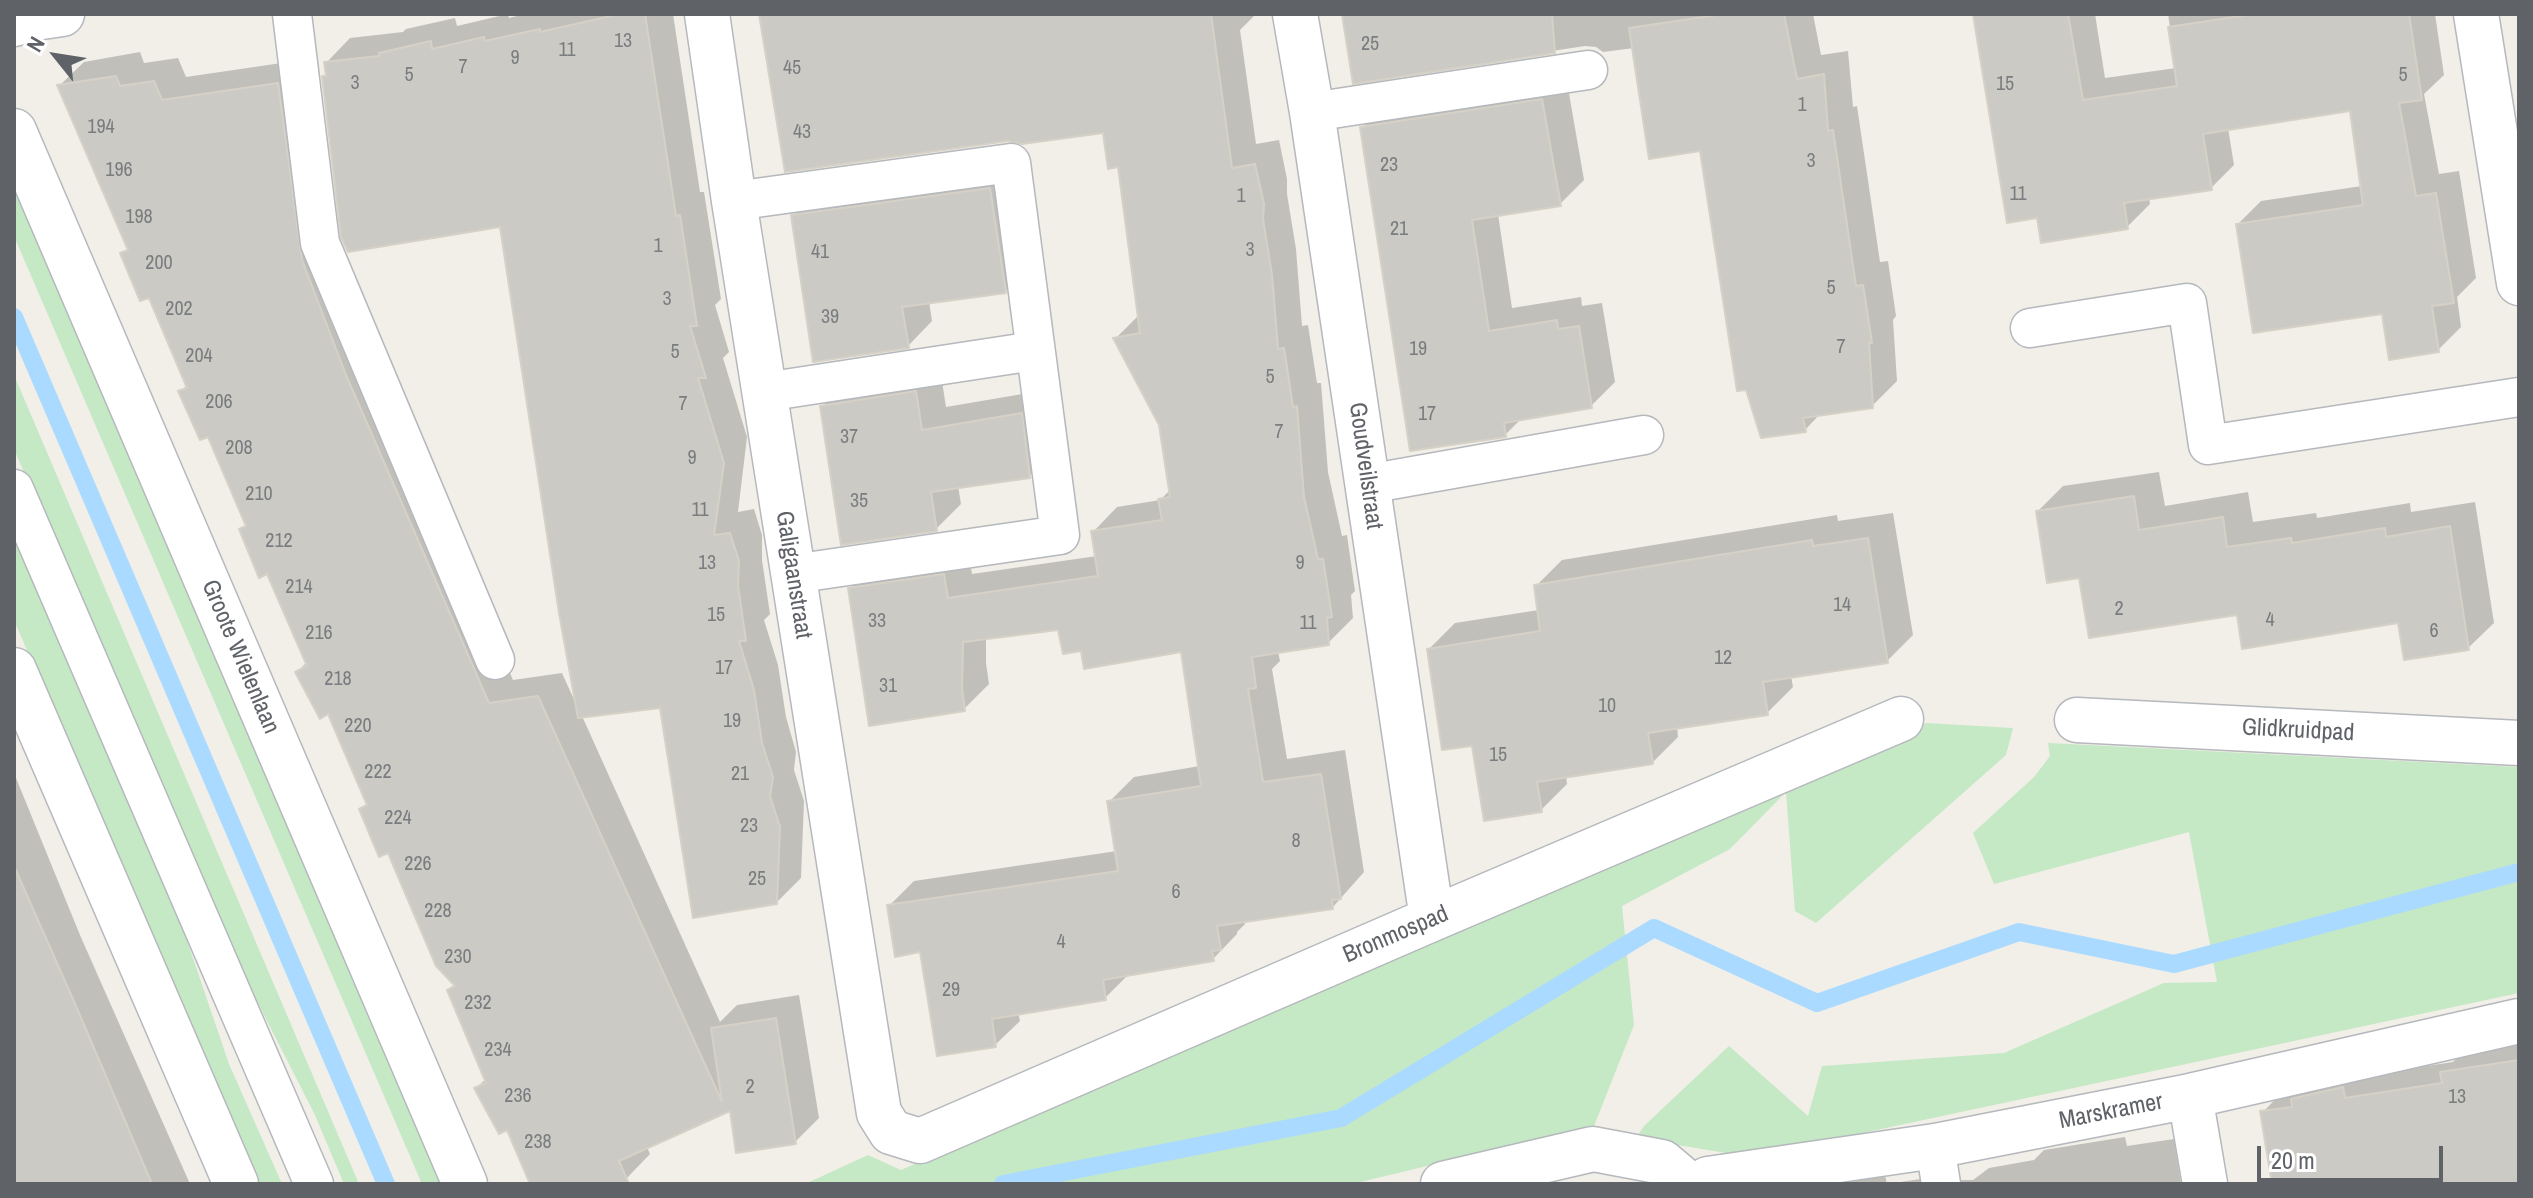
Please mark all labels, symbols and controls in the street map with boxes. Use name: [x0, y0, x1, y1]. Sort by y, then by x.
north arrow: [16, 16, 96, 96]
house number: 13: [614, 30, 632, 54]
text: N: [19, 31, 51, 57]
house number: 25: [1361, 33, 1379, 57]
house number: 11: [558, 39, 576, 63]
house number: 9: [510, 47, 520, 71]
house number: 7: [458, 56, 468, 80]
house number: 45: [783, 57, 801, 81]
house number: 5: [404, 64, 414, 88]
house number: 5: [2398, 64, 2408, 88]
house number: 3: [350, 72, 360, 96]
house number: 15: [1996, 73, 2014, 97]
house number: 1: [1797, 94, 1807, 118]
house number: 194: [87, 116, 115, 140]
house number: 43: [793, 121, 811, 145]
house number: 3: [1806, 150, 1816, 174]
house number: 23: [1380, 154, 1398, 178]
house number: 196: [105, 159, 133, 183]
house number: 11: [2009, 183, 2027, 207]
house number: 1: [1236, 185, 1246, 209]
house number: 198: [125, 206, 153, 230]
house number: 21: [1390, 218, 1408, 242]
house number: 1: [653, 235, 663, 259]
house number: 3: [1245, 239, 1255, 263]
house number: 41: [811, 241, 829, 265]
house number: 200: [145, 252, 173, 276]
house number: 5: [1826, 277, 1836, 301]
house number: 3: [662, 288, 672, 312]
house number: 202: [165, 298, 193, 322]
house number: 39: [821, 306, 839, 330]
house number: 7: [1836, 336, 1846, 360]
house number: 19: [1409, 338, 1427, 362]
house number: 5: [670, 341, 680, 365]
house number: 204: [185, 345, 213, 369]
house number: 5: [1265, 366, 1275, 390]
house number: 206: [205, 391, 233, 415]
house number: 7: [678, 393, 688, 417]
street label: Goudveilstraat: [1342, 401, 1388, 531]
house number: 17: [1418, 403, 1436, 427]
house number: 7: [1274, 421, 1284, 445]
house number: 37: [840, 426, 858, 450]
house number: 208: [225, 437, 253, 461]
house number: 9: [687, 447, 697, 471]
house number: 210: [245, 483, 273, 507]
house number: 35: [850, 490, 868, 514]
house number: 11: [691, 499, 709, 523]
street label: Galigaanstraat: [769, 509, 817, 641]
house number: 212: [265, 530, 293, 554]
house number: 13: [698, 552, 716, 576]
house number: 9: [1295, 552, 1305, 576]
street label: Groote Wielenlaan: [195, 576, 285, 738]
house number: 214: [285, 576, 313, 600]
house number: 14: [1833, 594, 1851, 618]
house number: 2: [2114, 598, 2124, 622]
house number: 15: [707, 604, 725, 628]
house number: 4: [2265, 609, 2275, 633]
house number: 33: [868, 610, 886, 634]
house number: 11: [1299, 612, 1317, 636]
house number: 6: [2429, 620, 2439, 644]
house number: 216: [305, 622, 333, 646]
house number: 12: [1714, 647, 1732, 671]
house number: 17: [715, 657, 733, 681]
house number: 218: [324, 668, 352, 692]
house number: 31: [879, 675, 897, 699]
house number: 10: [1598, 695, 1616, 719]
house number: 19: [723, 710, 741, 734]
street label: Glidkruidpad: [2241, 714, 2355, 748]
house number: 220: [344, 715, 372, 739]
house number: 15: [1489, 744, 1507, 768]
house number: 222: [364, 761, 392, 785]
house number: 21: [731, 763, 749, 787]
house number: 224: [384, 807, 412, 831]
house number: 23: [740, 815, 758, 839]
house number: 8: [1291, 830, 1301, 854]
house number: 226: [404, 853, 432, 877]
house number: 25: [748, 868, 766, 892]
house number: 6: [1171, 881, 1181, 905]
house number: 228: [424, 900, 452, 924]
street label: Bronmospad: [1339, 900, 1453, 970]
house number: 4: [1056, 931, 1066, 955]
house number: 230: [444, 946, 472, 970]
house number: 29: [942, 979, 960, 1003]
house number: 232: [464, 992, 492, 1016]
house number: 234: [484, 1039, 512, 1063]
house number: 2: [745, 1076, 755, 1100]
house number: 236: [504, 1085, 532, 1109]
house number: 13: [2448, 1086, 2466, 1110]
street label: Marskramer: [2057, 1088, 2165, 1136]
scale bar: [2261, 1130, 2447, 1180]
house number: 238: [524, 1131, 552, 1155]
text: 20 m: [2271, 1144, 2315, 1176]

